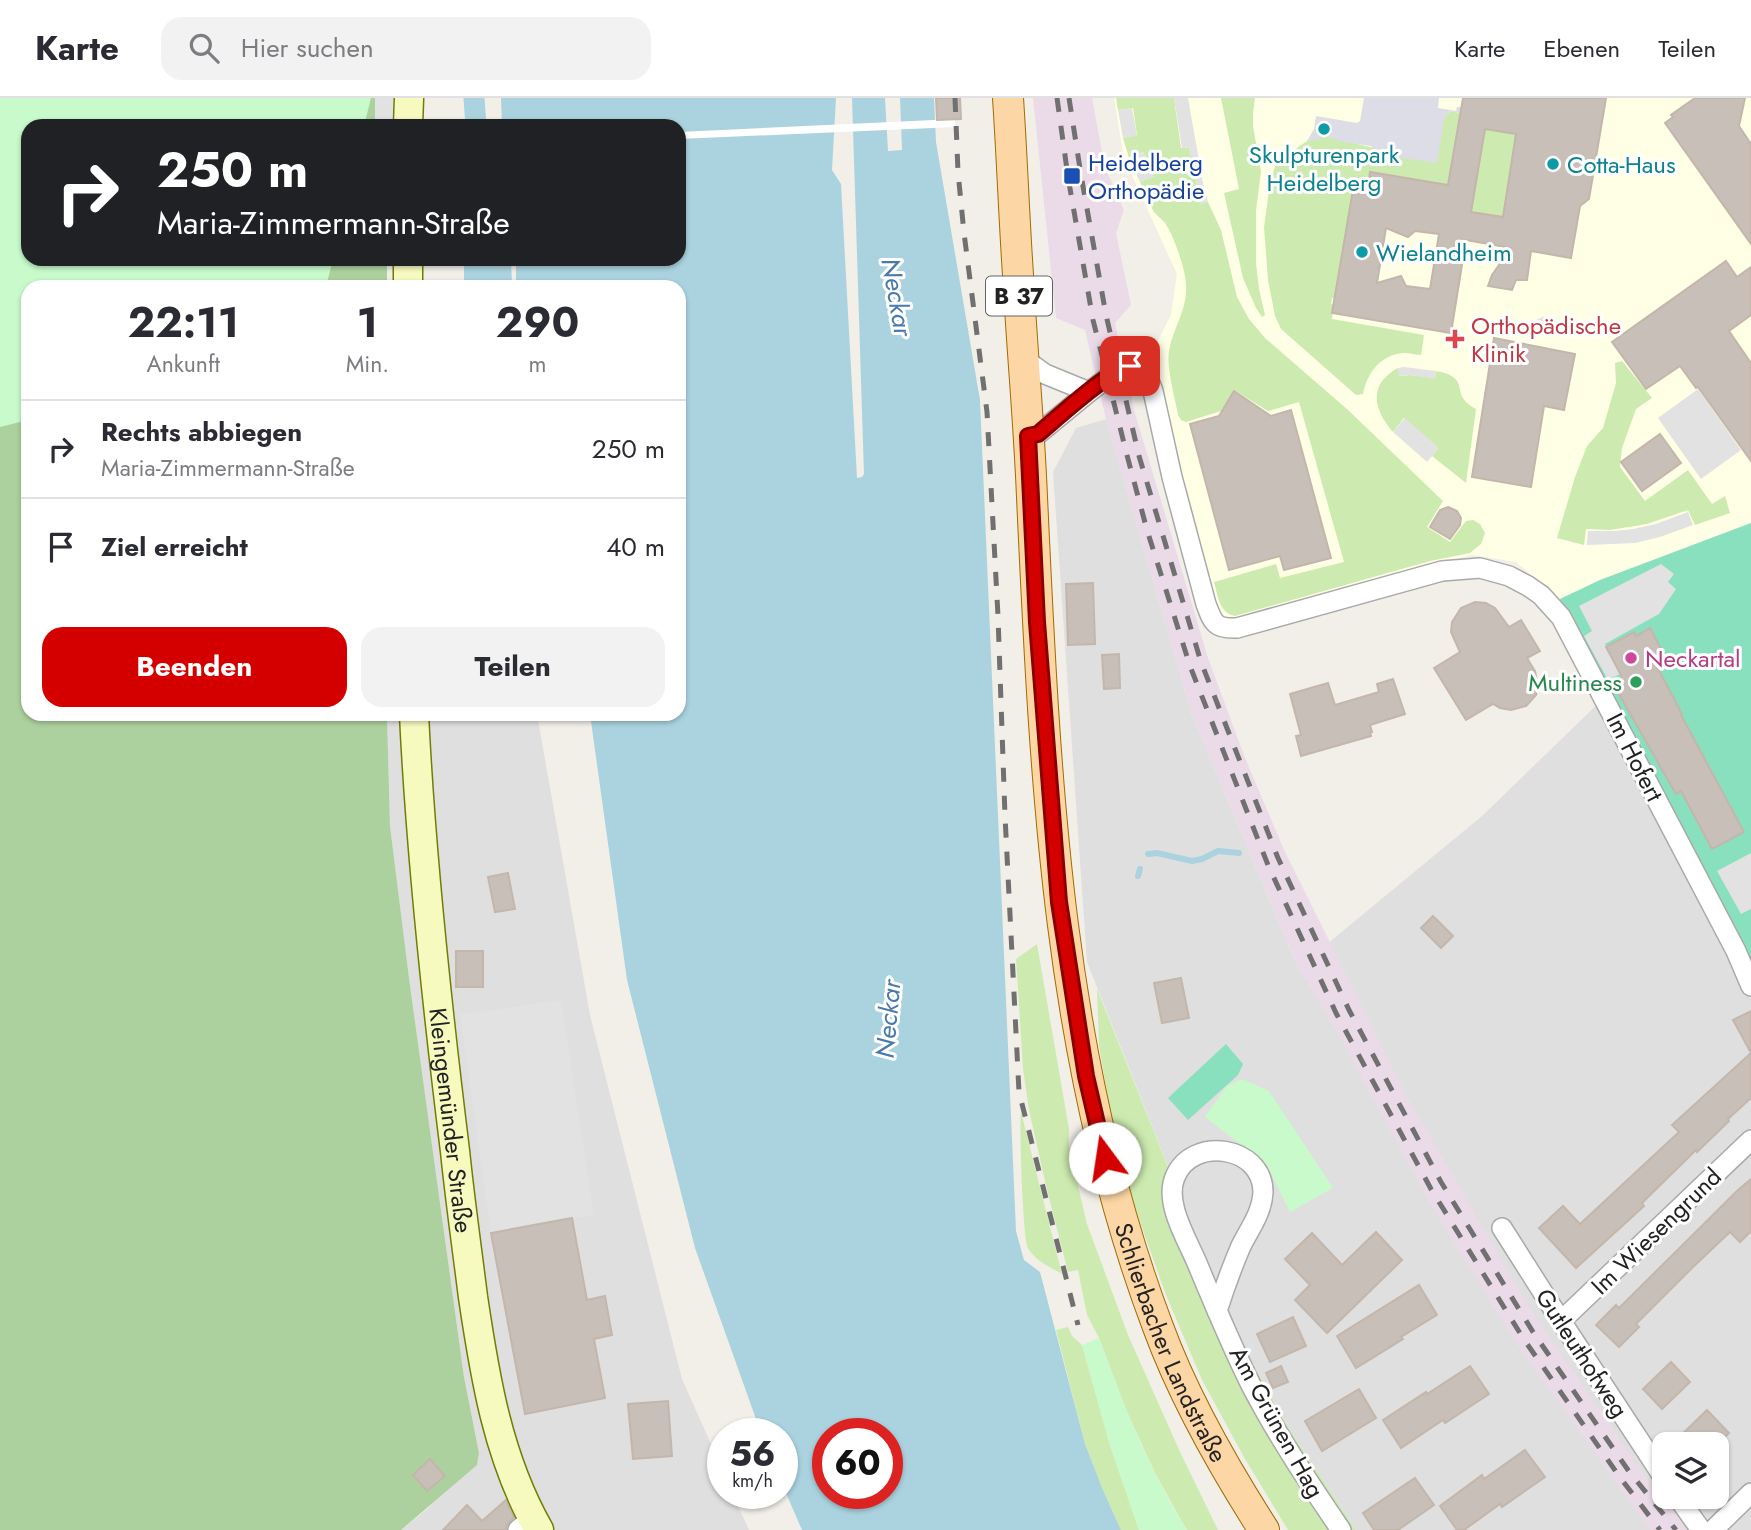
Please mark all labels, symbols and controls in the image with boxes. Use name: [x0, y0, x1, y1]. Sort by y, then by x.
search box: [161, 17, 651, 80]
text: Karte: [35, 25, 119, 72]
icon: search: [185, 29, 223, 67]
text: Hier suchen: [241, 29, 374, 67]
text: Karte: [1454, 31, 1505, 66]
text: Ebenen: [1543, 31, 1620, 66]
text: Teilen: [1658, 31, 1716, 66]
marker: Skulpturenpark Heidelberg: [1316, 121, 1332, 137]
text: 250 m: [157, 135, 308, 205]
place label: Skulpturenpark Heidelberg: [1249, 137, 1400, 200]
place label: Heidelberg Orthopädie: [1088, 145, 1204, 208]
icon: right: [42, 147, 133, 238]
place label: Cotta-Haus: [1567, 147, 1676, 182]
marker: Cotta-Haus: [1545, 156, 1561, 172]
marker: Heidelberg Orthopädie: [1062, 166, 1082, 186]
text: Maria-Zimmermann-Straße: [157, 200, 510, 246]
place label: Wielandheim: [1376, 235, 1512, 270]
marker: Wielandheim: [1354, 244, 1370, 260]
water label: Neckar: [871, 255, 923, 340]
road number: B 37: [986, 276, 1052, 316]
text: 22:11: [128, 292, 239, 353]
text: 1: [357, 292, 378, 353]
text: 290: [496, 292, 579, 353]
place label: Orthopädische Klinik: [1471, 308, 1621, 371]
marker: Orthopädische Klinik: [1445, 329, 1465, 349]
pin: [1100, 336, 1160, 396]
text: Ankunft: [147, 347, 220, 381]
text: Min.: [346, 347, 389, 381]
text: m: [529, 347, 547, 381]
icon: arrive: [1111, 347, 1149, 385]
text: Rechts abbiegen: [101, 413, 302, 451]
icon: right: [42, 430, 80, 468]
text: 250 m: [592, 430, 665, 468]
text: Maria-Zimmermann-Straße: [101, 451, 354, 485]
icon: arrive: [42, 528, 80, 566]
text: Ziel erreicht: [101, 528, 248, 566]
text: 40 m: [606, 528, 665, 566]
button: Beenden: [42, 627, 347, 707]
button: Teilen: [361, 627, 665, 707]
place label: Neckartal: [1645, 641, 1741, 676]
marker: Neckartal: [1623, 650, 1639, 666]
place label: Multiness: [1528, 665, 1622, 700]
marker: Multiness: [1628, 674, 1644, 690]
street label: Im Hofert: [1598, 707, 1672, 808]
water label: Neckar: [866, 977, 910, 1060]
street label: Kleingemünder Straße: [421, 1006, 482, 1235]
position arrow: [1068, 1121, 1142, 1195]
street label: Im Wiesengrund: [1583, 1160, 1729, 1302]
street label: Schlierbacher Landstraße: [1106, 1218, 1236, 1468]
street label: Gutleuthofweg: [1527, 1281, 1637, 1425]
street label: Am Grünen Hag: [1221, 1340, 1333, 1504]
speed limit sign: 60: [812, 1418, 903, 1509]
text: 56: [730, 1429, 776, 1479]
map controls: [1652, 1432, 1729, 1509]
button: layers: [1652, 1432, 1729, 1509]
text: km/h: [732, 1468, 773, 1494]

